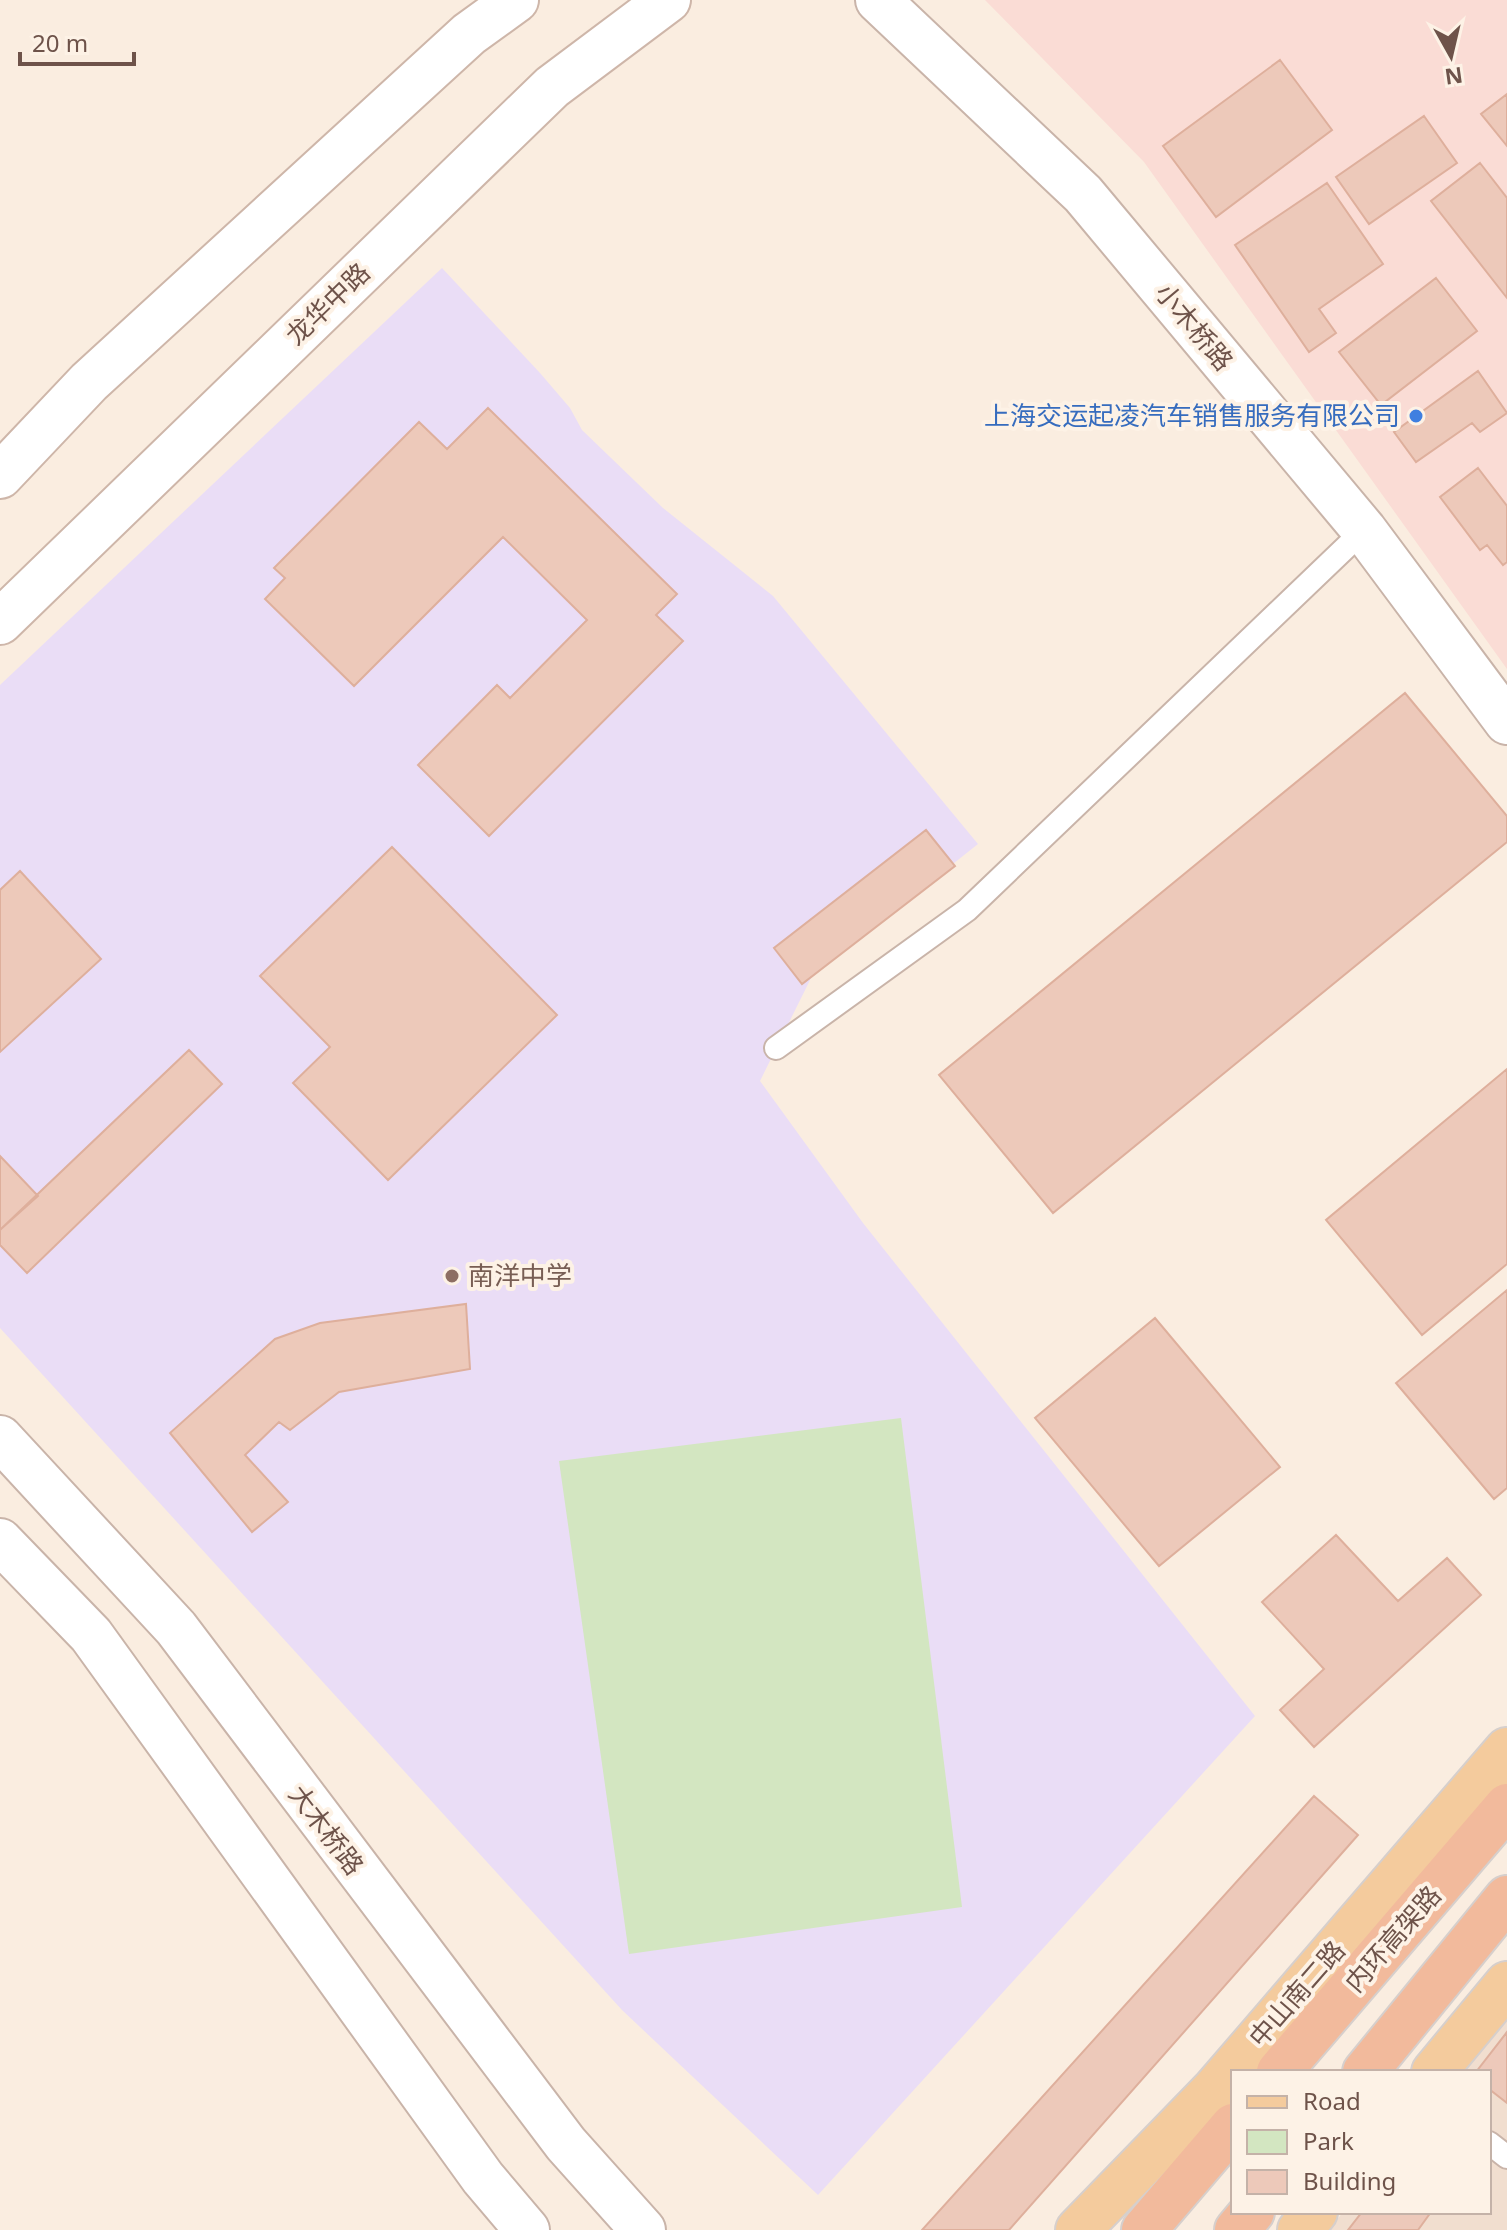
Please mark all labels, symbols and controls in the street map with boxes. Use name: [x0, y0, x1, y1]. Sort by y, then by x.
scale bar: [20, 16, 134, 66]
north arrow: [1411, 16, 1491, 96]
text: 20 m: [32, 26, 88, 59]
text: N: [1443, 61, 1465, 93]
street label: 龙华中路: [277, 254, 377, 352]
street label: 小木桥路: [1148, 275, 1242, 378]
place label: 上海交运起凌汽车销售服务有限公司: [984, 397, 1400, 433]
marker: 上海交运起凌汽车销售服务有限公司: [1407, 407, 1425, 425]
place label: 南洋中学: [468, 1257, 572, 1293]
marker: 南洋中学: [443, 1267, 461, 1285]
street label: 大木桥路: [281, 1777, 372, 1882]
street label: 内环高架路: [1336, 1877, 1448, 1999]
street label: 中山南二路: [1240, 1932, 1352, 2054]
legend: [1231, 2070, 1491, 2214]
text: Road: [1303, 2084, 1361, 2117]
text: Park: [1303, 2124, 1354, 2157]
text: Building: [1303, 2164, 1396, 2197]

